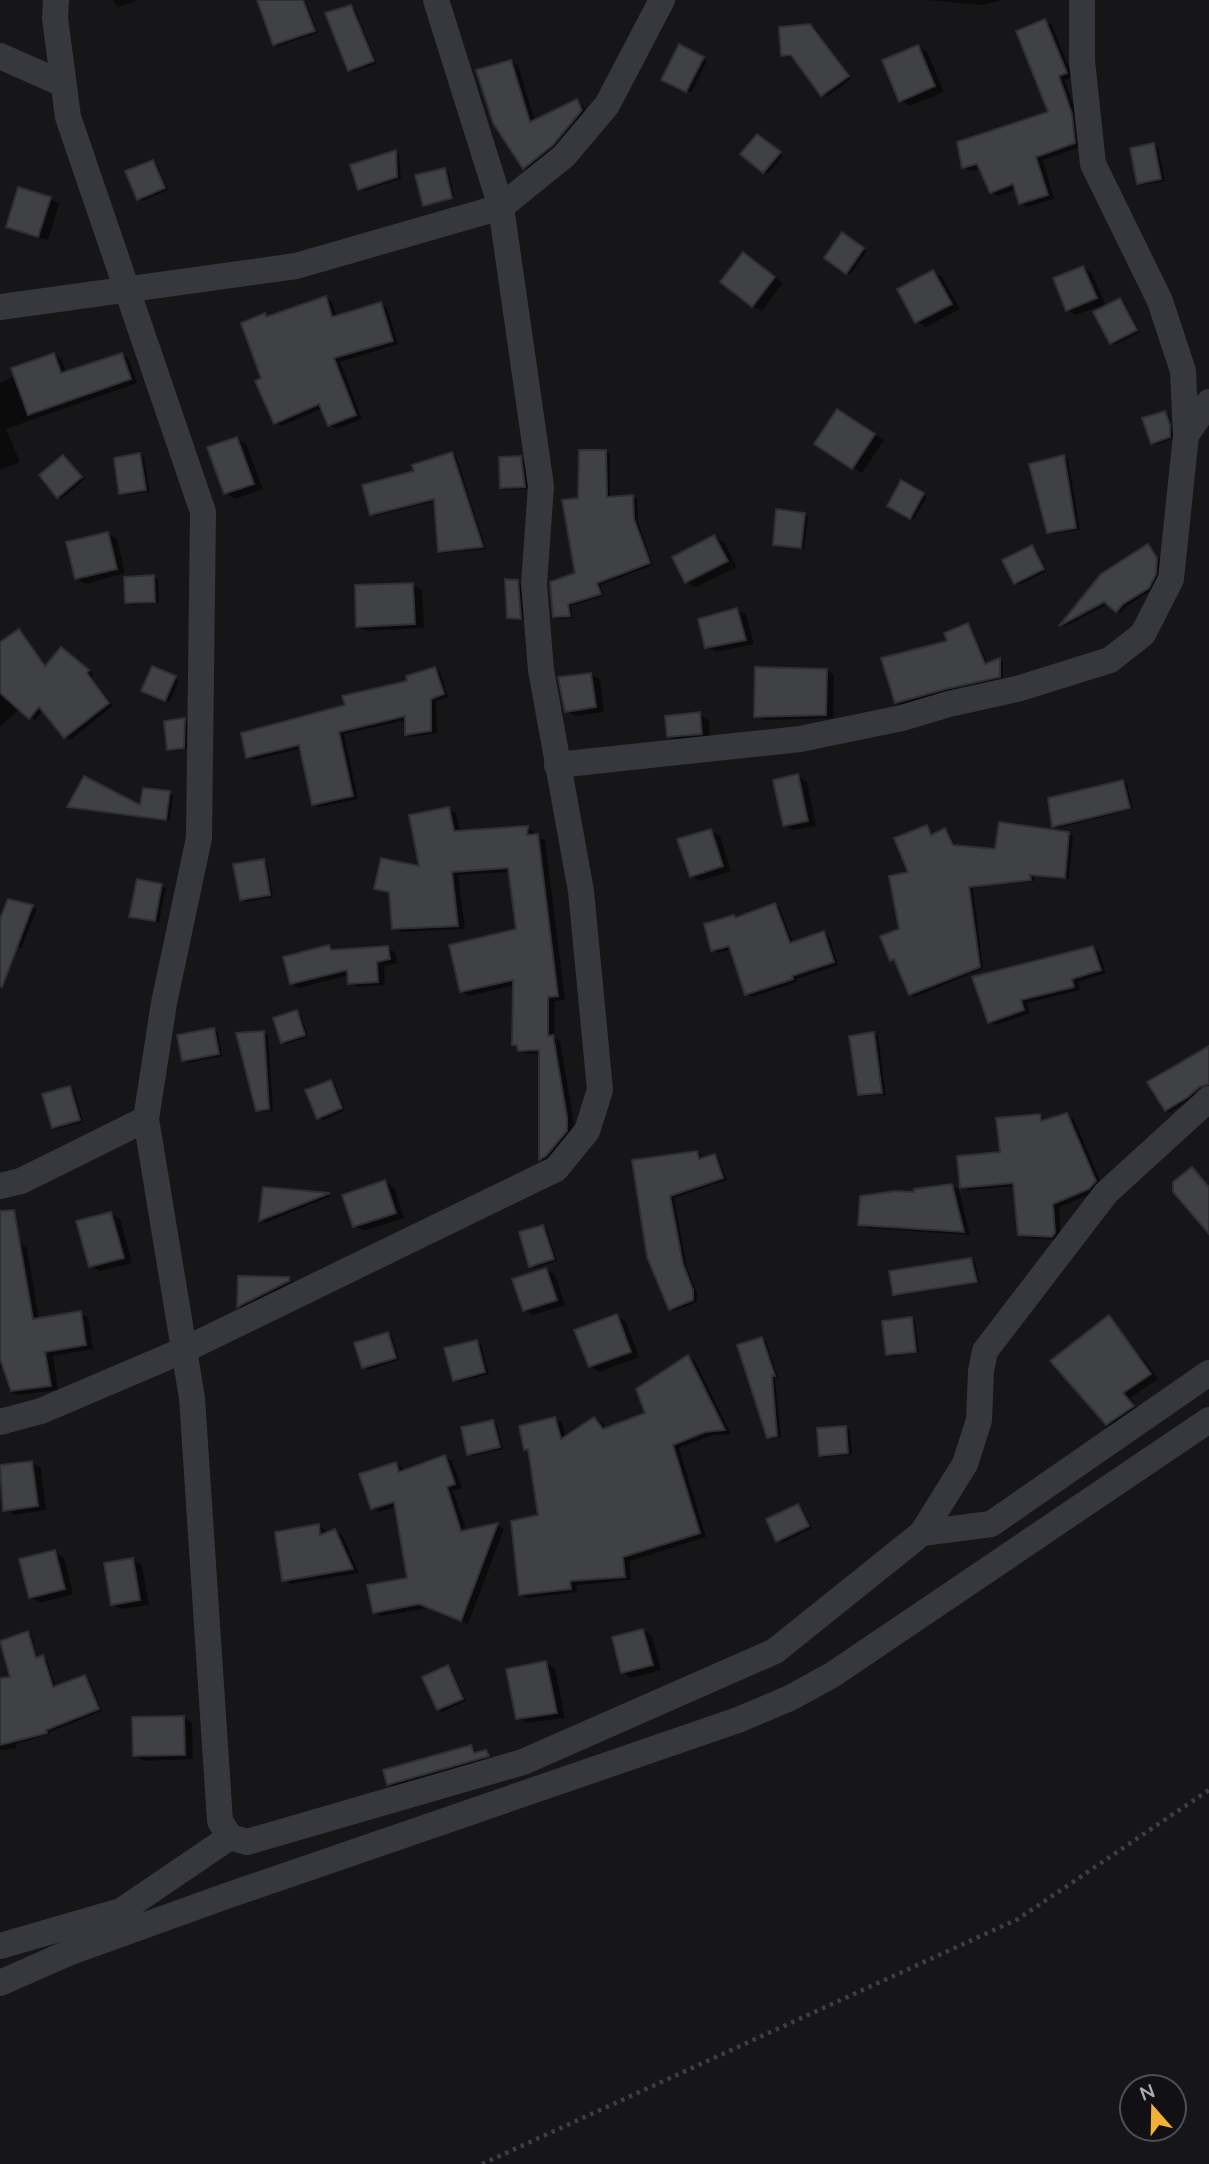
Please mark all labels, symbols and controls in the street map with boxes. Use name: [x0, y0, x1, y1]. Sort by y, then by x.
north arrow: [1118, 2073, 1188, 2143]
text: N: [1136, 2078, 1158, 2106]

